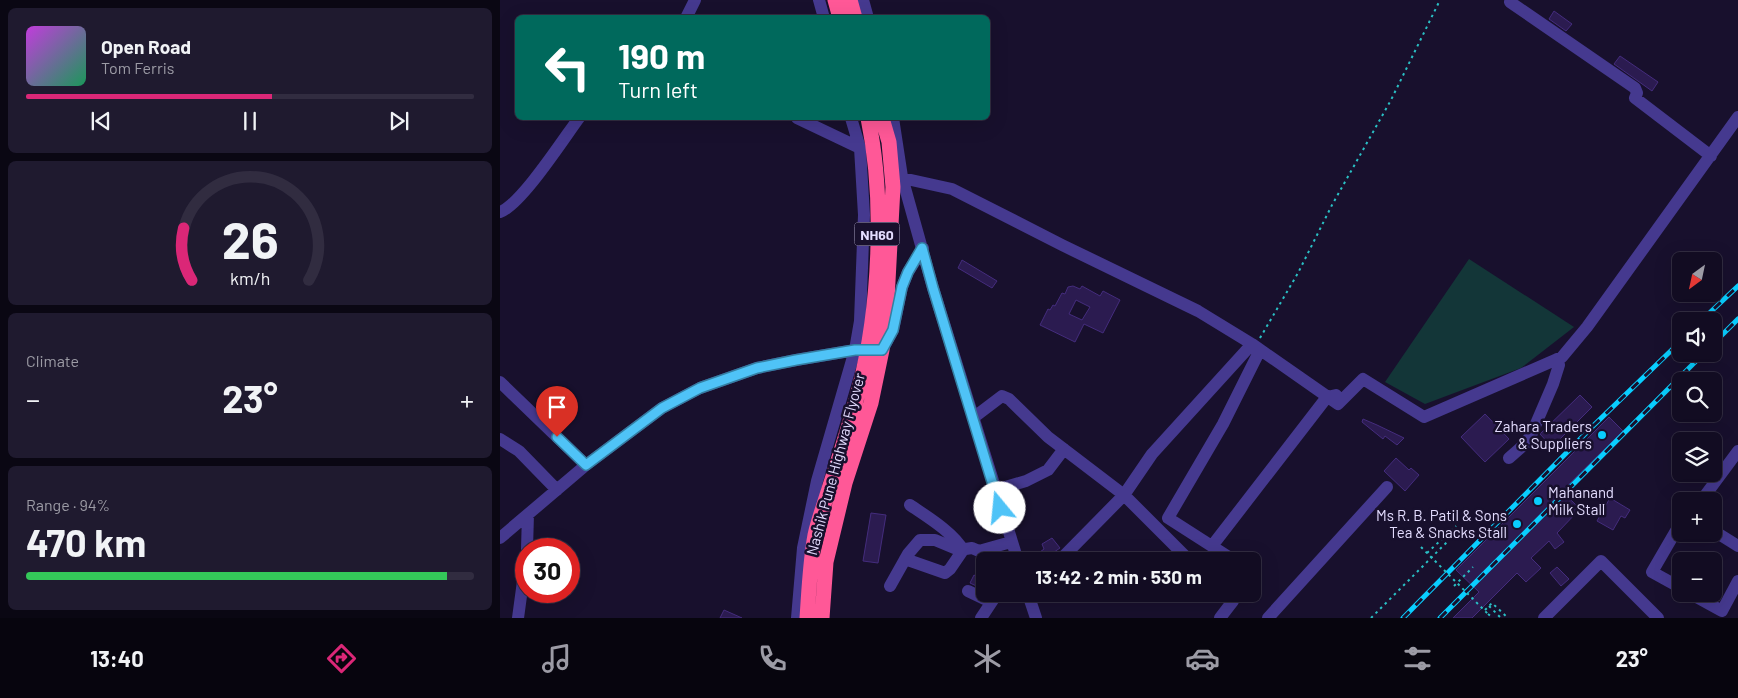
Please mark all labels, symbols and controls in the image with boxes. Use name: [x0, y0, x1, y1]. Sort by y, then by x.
text: 190 m: [618, 34, 705, 76]
text: Open Road: [101, 35, 191, 58]
icon: left: [535, 35, 600, 100]
text: Tom Ferris: [101, 58, 175, 77]
text: Turn left: [618, 76, 698, 102]
icon: previous: [87, 107, 115, 135]
icon: pause: [236, 107, 264, 135]
icon: next: [385, 107, 413, 135]
text: 26: [221, 207, 279, 269]
road number: NH60: [854, 222, 900, 245]
north arrow: [1672, 252, 1722, 302]
map controls: [1672, 252, 1722, 602]
text: km/h: [230, 267, 270, 289]
button: sound: [1672, 312, 1722, 362]
text: Climate: [26, 351, 79, 370]
street label: Nashik Pune Highway Flyover: [802, 370, 868, 557]
button: search: [1672, 372, 1722, 422]
text: 23°: [222, 375, 278, 421]
text: −: [26, 382, 40, 416]
text: +: [460, 382, 474, 416]
pin: [536, 386, 578, 437]
icon: arrive: [543, 393, 571, 421]
place label: Zahara Traders & Suppliers: [1495, 417, 1592, 452]
marker: Zahara Traders & Suppliers: [1596, 429, 1608, 441]
button: layers: [1672, 432, 1722, 482]
position arrow: [973, 481, 1025, 533]
place label: Mahanand Milk Stall: [1548, 483, 1614, 518]
button: +: [1672, 492, 1722, 542]
text: Range · 94%: [26, 495, 110, 514]
marker: Mahanand Milk Stall: [1532, 495, 1544, 507]
place label: Ms R. B. Patil & Sons Tea & Snacks Stall: [1376, 506, 1507, 541]
marker: Ms R. B. Patil & Sons Tea & Snacks Stall: [1511, 518, 1523, 530]
text: 470 km: [26, 519, 146, 565]
speed limit sign: 30: [515, 538, 580, 603]
button: −: [1672, 552, 1722, 602]
text: 13:42 · 2 min · 530 m: [1035, 565, 1202, 588]
icon: directions: [324, 641, 359, 676]
icon: music: [539, 641, 574, 676]
icon: phone: [755, 641, 790, 676]
icon: climate: [970, 641, 1005, 676]
icon: car: [1185, 641, 1220, 676]
icon: filters: [1400, 641, 1435, 676]
text: 13:40: [90, 645, 144, 671]
text: 23°: [1616, 645, 1648, 671]

